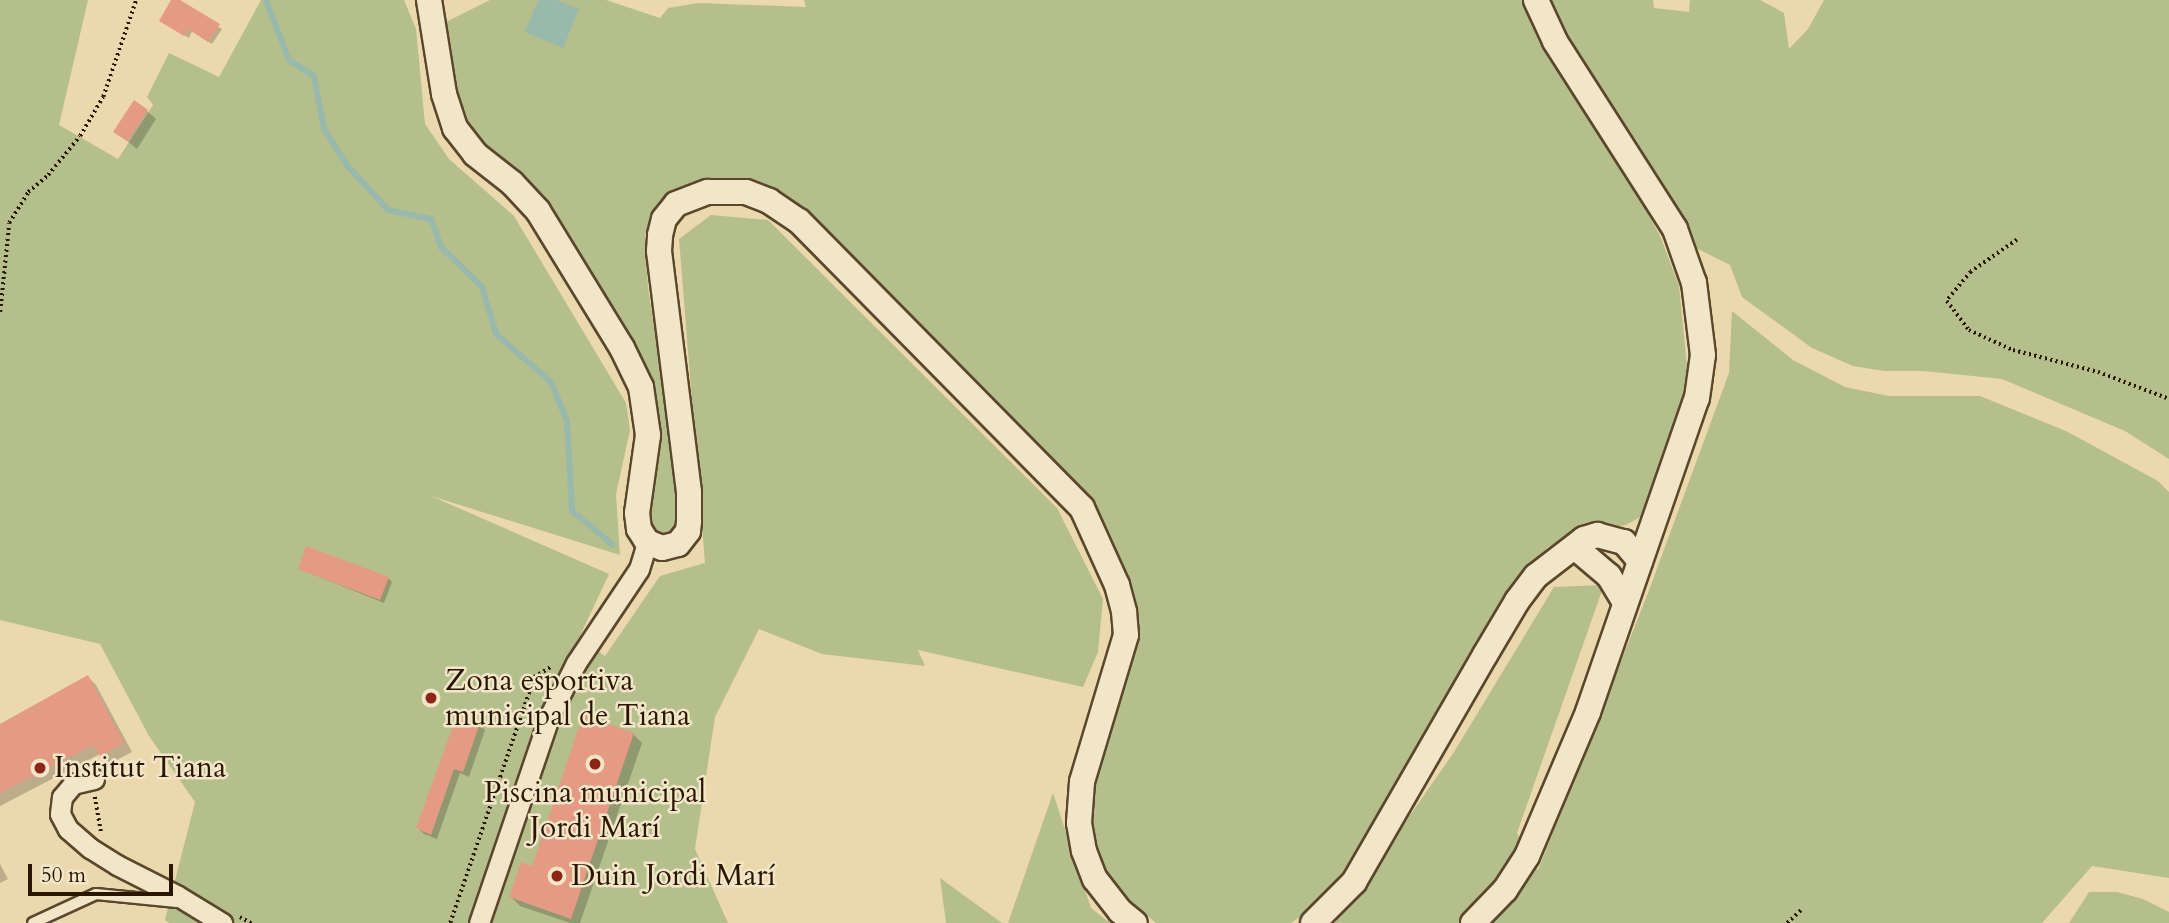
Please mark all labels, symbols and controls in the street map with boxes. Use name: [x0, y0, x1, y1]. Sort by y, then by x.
place label: Zona esportiva municipal de Tiana: [445, 663, 690, 734]
marker: Zona esportiva municipal de Tiana: [423, 690, 439, 706]
place label: Institut Tiana: [54, 750, 226, 786]
marker: Piscina municipal Jordi Marí: [587, 756, 603, 772]
marker: Institut Tiana: [32, 760, 48, 776]
place label: Piscina municipal Jordi Marí: [484, 775, 706, 846]
scale bar: [32, 850, 177, 894]
place label: Duin Jordi Marí: [571, 858, 776, 894]
text: 50 m: [41, 861, 86, 890]
marker: Duin Jordi Marí: [549, 868, 565, 884]

